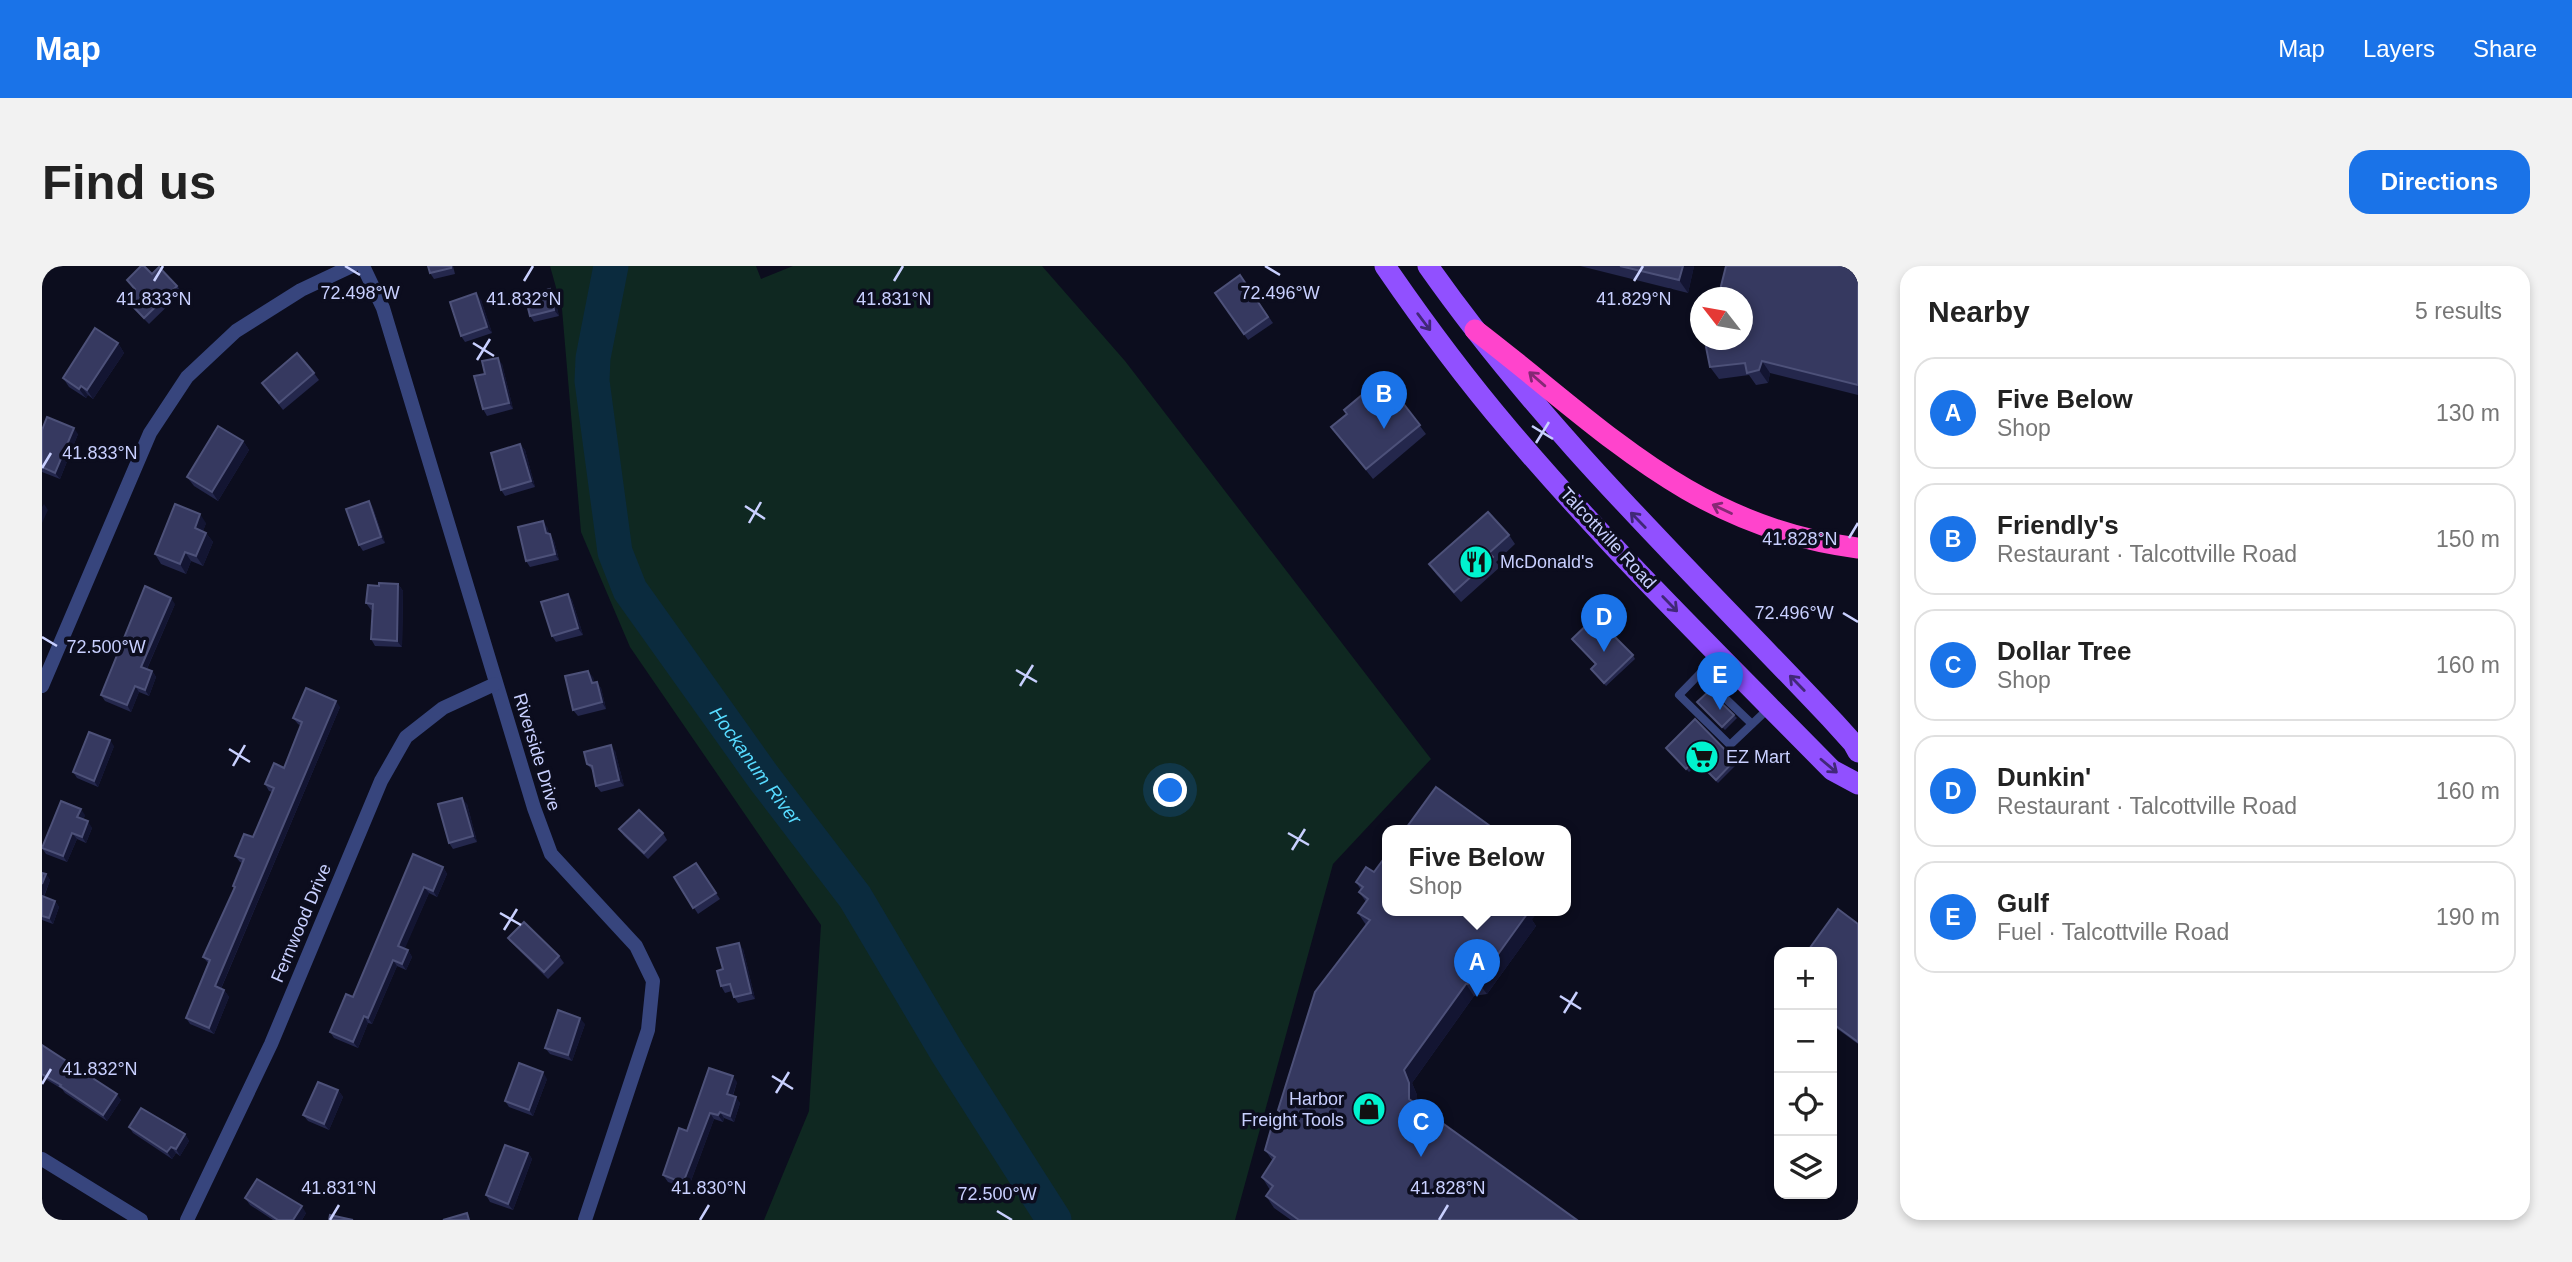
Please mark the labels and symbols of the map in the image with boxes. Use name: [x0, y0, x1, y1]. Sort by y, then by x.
text: 72.498°W: [320, 283, 400, 303]
text: 72.496°W: [1240, 283, 1320, 303]
north arrow: [1690, 287, 1753, 350]
text: 41.833°N: [116, 289, 192, 309]
text: 41.832°N: [486, 289, 562, 309]
text: 41.831°N: [856, 289, 932, 309]
text: 41.829°N: [1596, 289, 1672, 309]
one-way arrow: [1417, 312, 1432, 330]
pin: B: [1361, 371, 1407, 429]
one-way arrow: [1528, 371, 1546, 387]
text: 41.833°N: [62, 443, 138, 463]
street label: Talcottville Road: [1556, 483, 1660, 593]
one-way arrow: [1712, 502, 1733, 515]
one-way arrow: [1630, 512, 1647, 529]
text: 41.828°N: [1762, 529, 1838, 549]
restaurant icon: McDonald's: [1457, 543, 1495, 581]
place label: McDonald's: [1500, 552, 1593, 572]
pin: D: [1581, 594, 1627, 652]
one-way arrow: [1662, 595, 1679, 612]
text: 72.496°W: [1754, 603, 1834, 623]
text: 72.500°W: [66, 637, 146, 657]
pin: E: [1697, 652, 1743, 710]
one-way arrow: [1789, 674, 1806, 691]
street label: Riverside Drive: [510, 691, 564, 813]
water label: Hockanum River: [706, 702, 806, 829]
supermarket icon: EZ Mart: [1683, 738, 1721, 776]
place label: EZ Mart: [1726, 747, 1790, 767]
one-way arrow: [1820, 758, 1838, 774]
your location: [1153, 773, 1187, 807]
street label: Fernwood Drive: [267, 861, 335, 985]
pin: A: [1454, 939, 1500, 997]
text: 41.832°N: [62, 1059, 138, 1079]
place label: Harbor Freight Tools: [1241, 1089, 1344, 1130]
shop icon: Harbor Freight Tools: [1350, 1090, 1388, 1128]
pin: C: [1398, 1099, 1444, 1157]
text: 41.831°N: [301, 1178, 377, 1198]
text: 41.830°N: [671, 1178, 747, 1198]
text: 41.828°N: [1410, 1178, 1486, 1198]
text: 72.500°W: [957, 1184, 1037, 1204]

